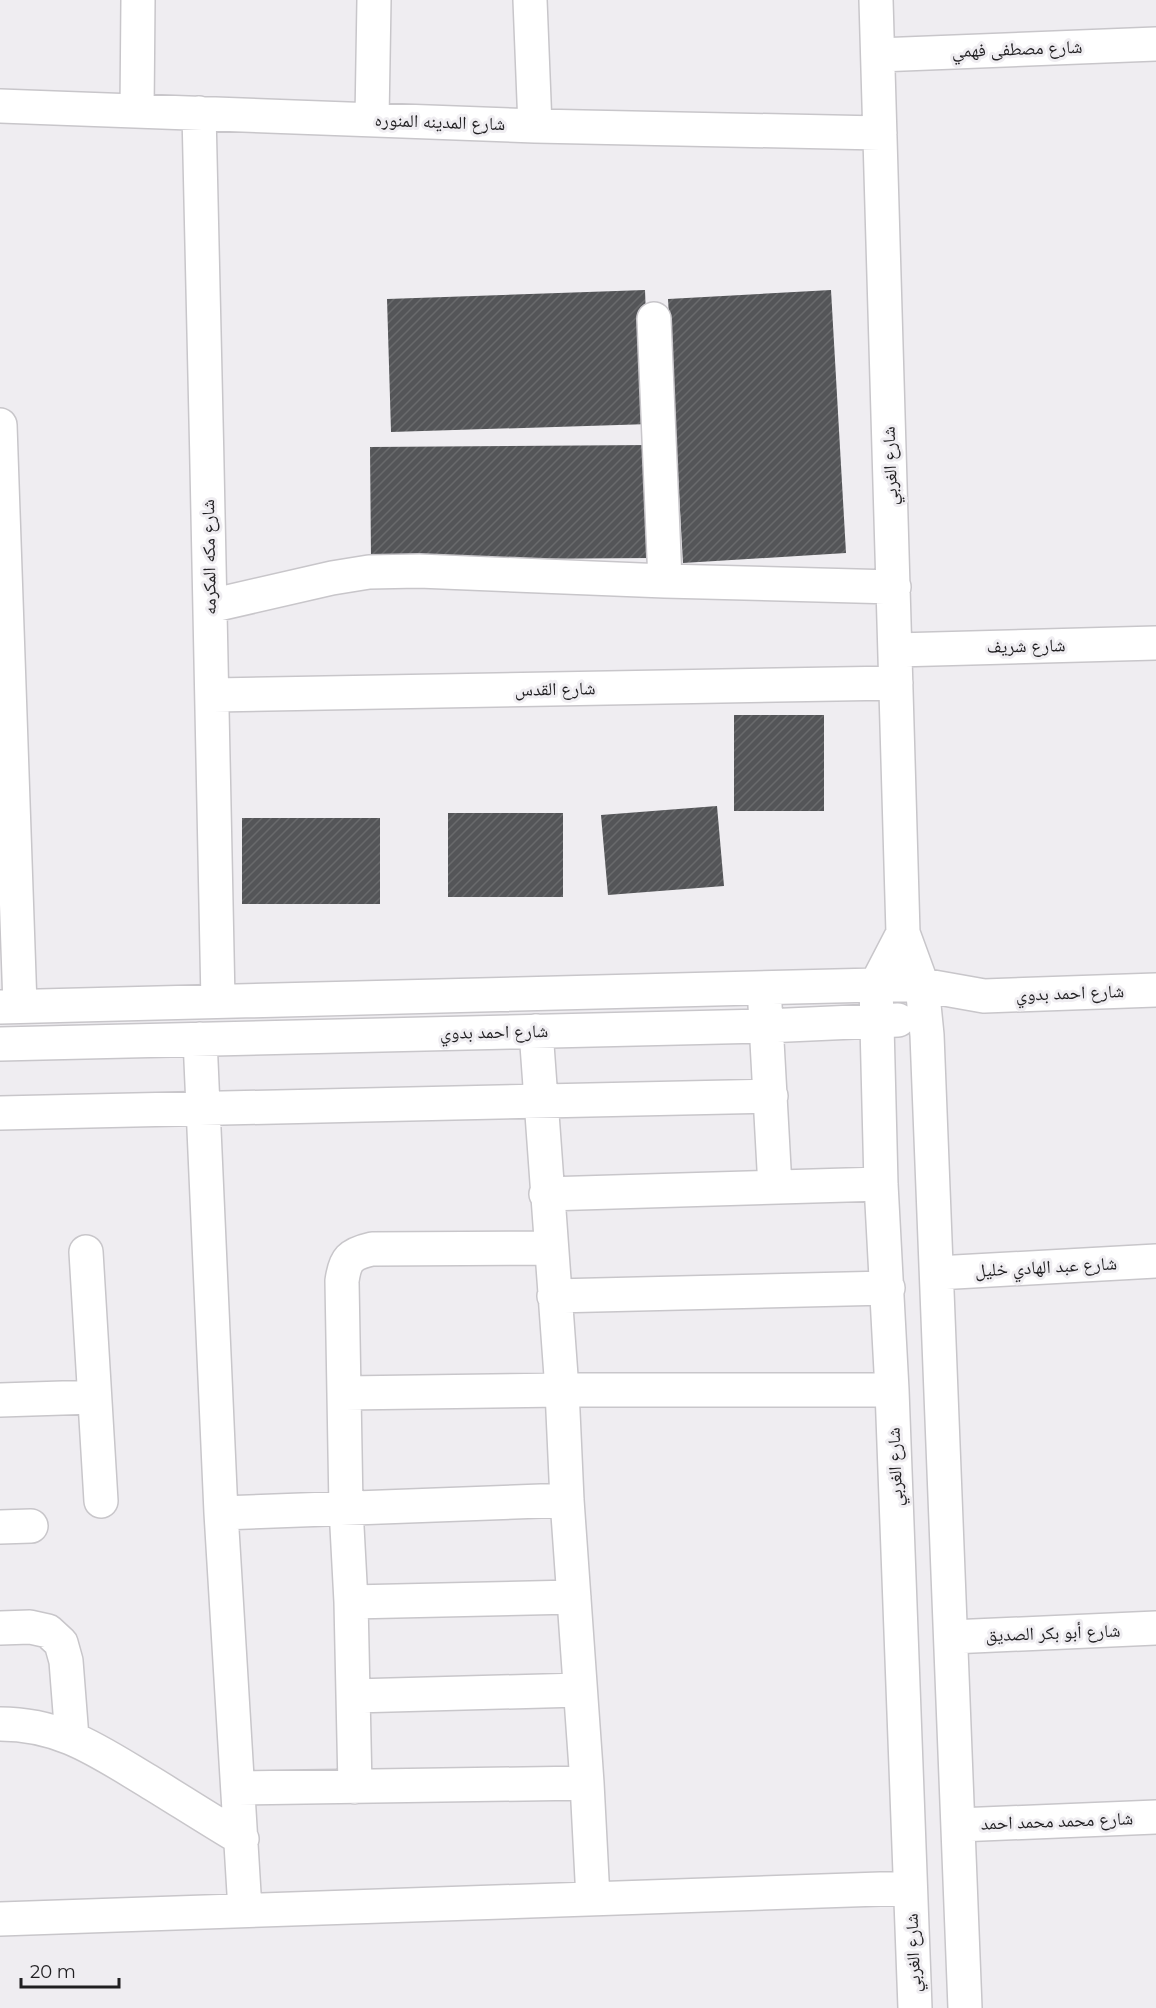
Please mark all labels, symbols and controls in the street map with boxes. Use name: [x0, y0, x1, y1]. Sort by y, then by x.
street label: شارع مصطفى فهمي: [951, 36, 1083, 66]
street label: شارع المدينه المنوره: [374, 109, 506, 135]
street label: شارع الغربي: [878, 426, 906, 506]
street label: شارع مكه المكرمه: [197, 499, 221, 615]
street label: شارع شريف: [986, 634, 1066, 658]
street label: شارع القدس: [514, 677, 596, 701]
street label: شارع احمد بدوي: [1015, 980, 1125, 1009]
street label: شارع احمد بدوي: [440, 1020, 548, 1048]
street label: شارع عبد الهادي خليل: [974, 1252, 1118, 1285]
street label: شارع الغربي: [883, 1427, 911, 1507]
street label: شارع أبو بكر الصديق: [985, 1620, 1121, 1646]
street label: شارع محمد محمد احمد: [980, 1807, 1134, 1835]
street label: شارع الغربي: [901, 1913, 929, 1993]
scale bar: [21, 1951, 118, 1989]
text: 20 m: [30, 1961, 76, 1983]

